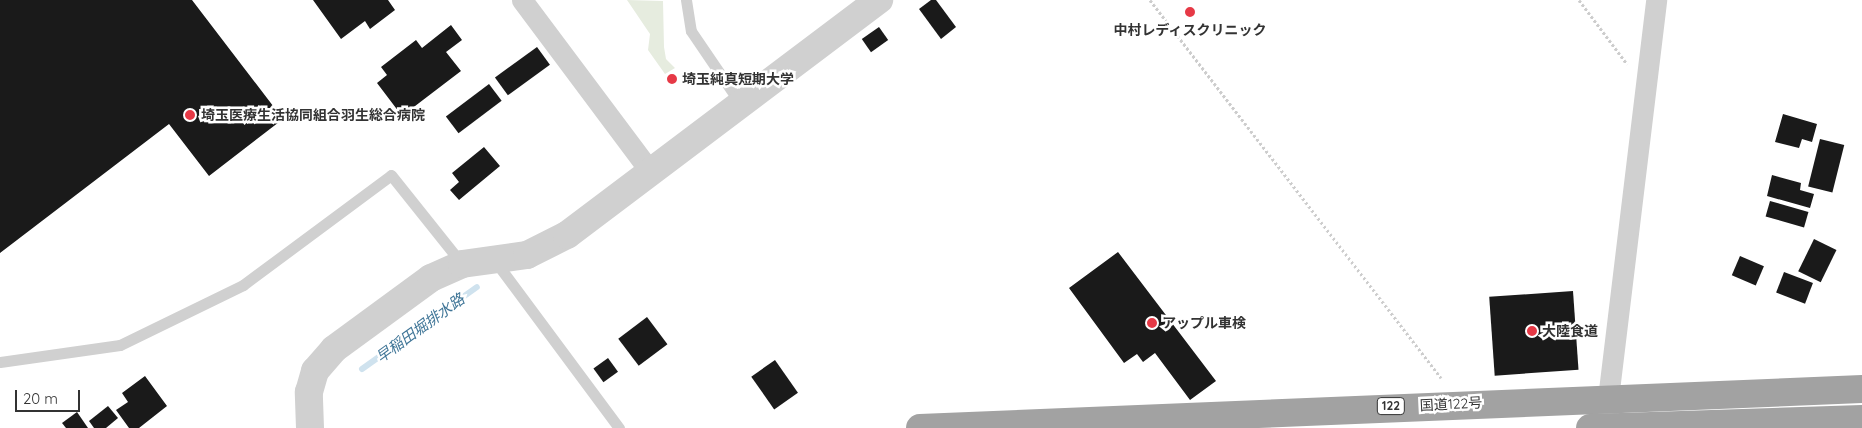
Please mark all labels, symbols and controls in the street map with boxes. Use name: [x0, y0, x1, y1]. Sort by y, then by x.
marker: 中村レディスクリニック: [1183, 5, 1197, 19]
place label: 中村レディスクリニック: [1113, 22, 1267, 38]
place label: 埼玉純真短期大学: [682, 71, 794, 87]
marker: 埼玉純真短期大学: [666, 73, 678, 85]
place label: 埼玉医療生活協同組合羽生総合病院: [201, 107, 425, 123]
marker: 埼玉医療生活協同組合羽生総合病院: [183, 108, 197, 122]
water label: 早稲田堀排水路: [372, 290, 468, 366]
place label: アップル車検: [1162, 315, 1246, 331]
marker: アップル車検: [1146, 317, 1158, 329]
place label: 大陸食道: [1542, 323, 1598, 339]
marker: 大陸食道: [1526, 325, 1538, 337]
scale bar: [18, 380, 82, 412]
text: 20 m: [23, 389, 58, 408]
street label: 国道122号: [1419, 394, 1483, 414]
road number: 122: [1376, 396, 1406, 416]

